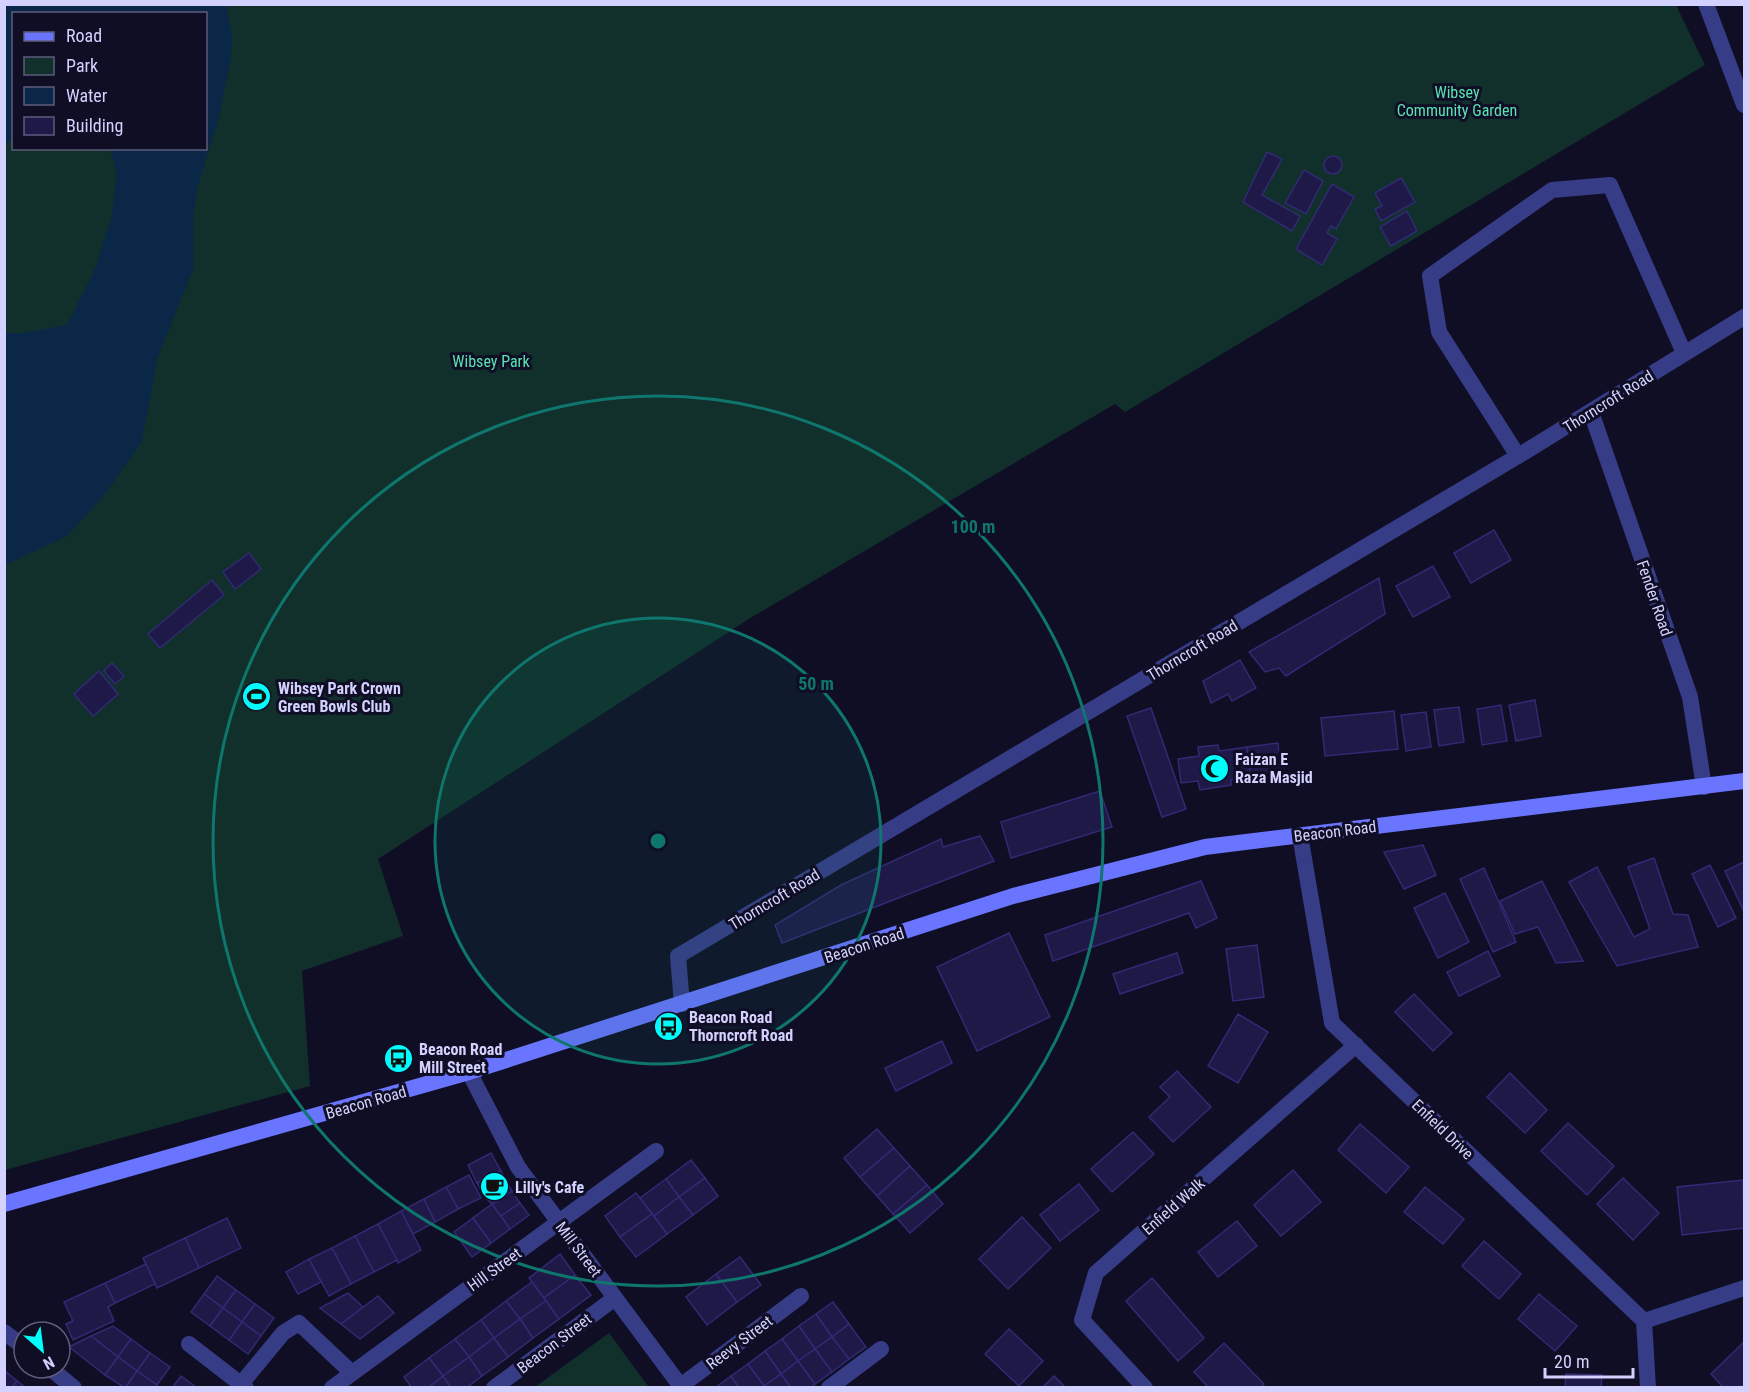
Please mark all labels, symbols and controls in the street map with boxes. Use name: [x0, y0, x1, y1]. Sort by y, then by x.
legend: [12, 12, 207, 150]
text: Road: [66, 25, 102, 46]
text: Park: [66, 55, 98, 76]
park label: Wibsey Community Garden: [1397, 83, 1517, 120]
text: Water: [66, 85, 108, 106]
text: Building: [66, 115, 123, 136]
park label: Wibsey Park: [452, 352, 530, 371]
street label: Thorncroft Road: [1560, 366, 1657, 437]
text: 100 m: [951, 516, 995, 537]
street label: Fender Road: [1633, 558, 1676, 639]
street label: Thorncroft Road: [1143, 616, 1241, 685]
text: 50 m: [798, 673, 834, 694]
place label: Wibsey Park Crown Green Bowls Club: [278, 679, 401, 716]
sports icon: Wibsey Park Crown Green Bowls Club: [241, 681, 273, 713]
place label: Faizan E Raza Masjid: [1235, 750, 1313, 787]
mosque icon: Faizan E Raza Masjid: [1198, 752, 1230, 784]
street label: Beacon Road: [1293, 817, 1377, 846]
centre of rings: [648, 831, 668, 851]
street label: Thorncroft Road: [725, 865, 823, 934]
street label: Beacon Road: [822, 924, 906, 967]
place label: Beacon Road Thorncroft Road: [689, 1008, 793, 1045]
bus stop icon: Beacon Road Thorncroft Road: [652, 1010, 684, 1042]
place label: Beacon Road Mill Street: [419, 1040, 502, 1077]
bus stop icon: Beacon Road Mill Street: [382, 1042, 414, 1074]
street label: Beacon Road: [324, 1082, 409, 1123]
street label: Enfield Drive: [1408, 1095, 1477, 1163]
cafe icon: Lilly's Cafe: [478, 1171, 510, 1203]
street label: Enfield Walk: [1138, 1173, 1209, 1239]
place label: Lilly's Cafe: [515, 1178, 585, 1197]
street label: Mill Street: [552, 1218, 606, 1281]
street label: Hill Street: [464, 1243, 525, 1295]
street label: Beacon Street: [513, 1309, 595, 1378]
street label: Reevy Street: [702, 1311, 776, 1373]
north arrow: [12, 1320, 72, 1380]
scale bar: [1545, 1341, 1634, 1379]
text: 20 m: [1554, 1351, 1589, 1372]
text: N: [40, 1352, 58, 1373]

